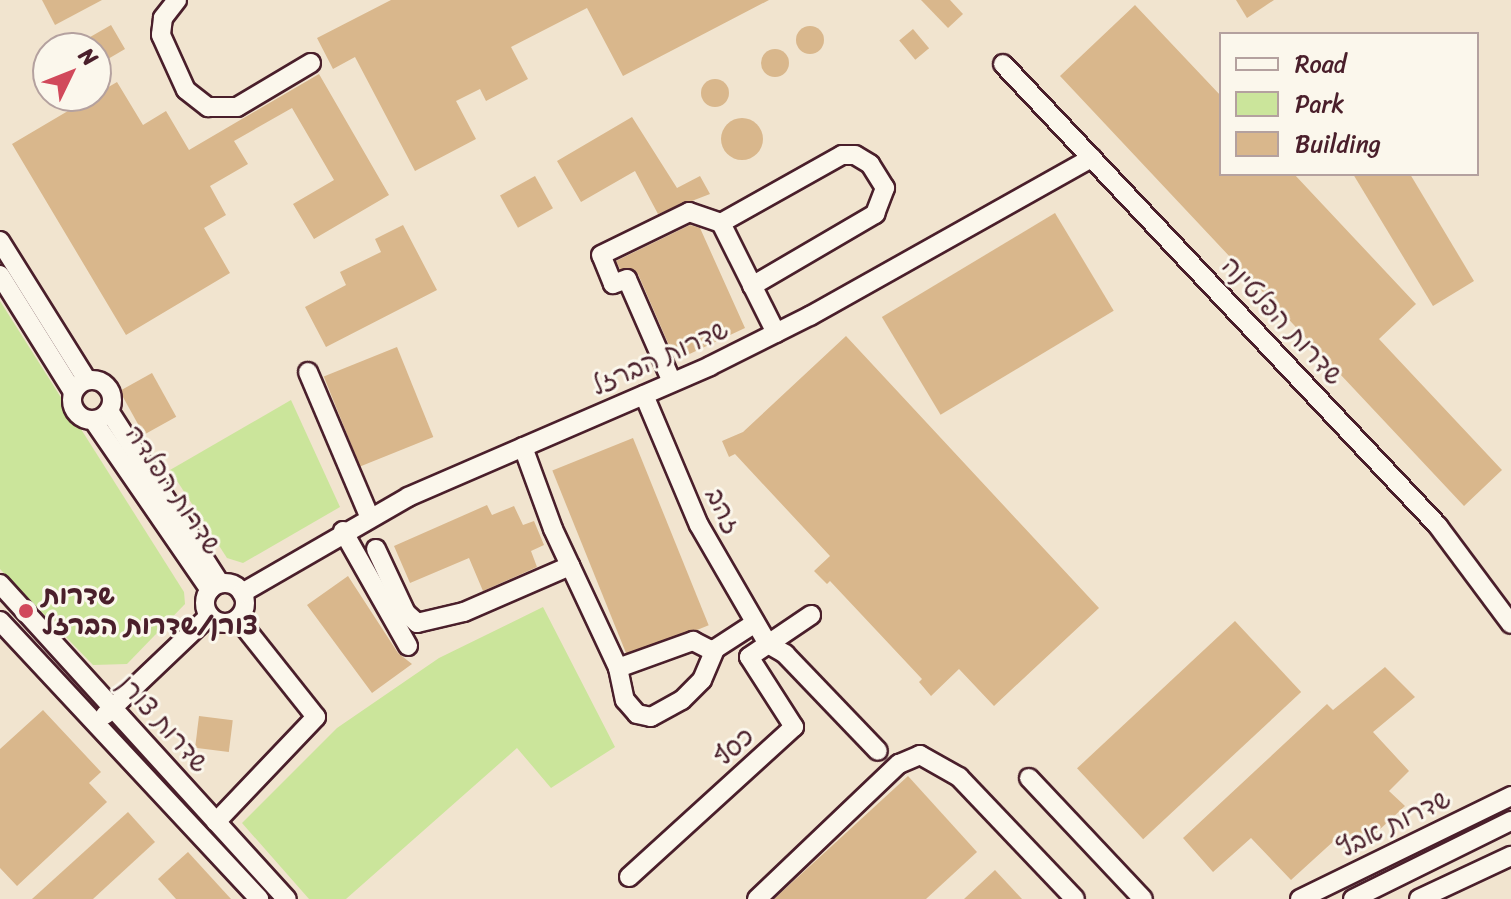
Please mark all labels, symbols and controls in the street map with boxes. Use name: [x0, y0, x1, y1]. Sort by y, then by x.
north arrow: [32, 32, 112, 112]
legend: [1219, 32, 1479, 176]
text: N: [69, 38, 108, 76]
text: Road: [1295, 43, 1346, 85]
text: Park: [1295, 83, 1344, 125]
text: Building: [1295, 123, 1381, 165]
street label: שדרות הפלטינה: [1215, 250, 1349, 392]
street label: שדרות הברזל: [587, 314, 733, 402]
street label: שדרות הפלדה: [118, 419, 228, 561]
street label: זהב: [699, 483, 747, 539]
place label: שדרות צורן/שדרות הברזל: [42, 580, 258, 642]
marker: שדרות צורן/שדרות הברזל: [17, 602, 35, 620]
street label: שדרות צורן: [111, 669, 215, 779]
street label: כסף: [707, 721, 761, 773]
street label: שדרות אבץ: [1332, 783, 1456, 865]

